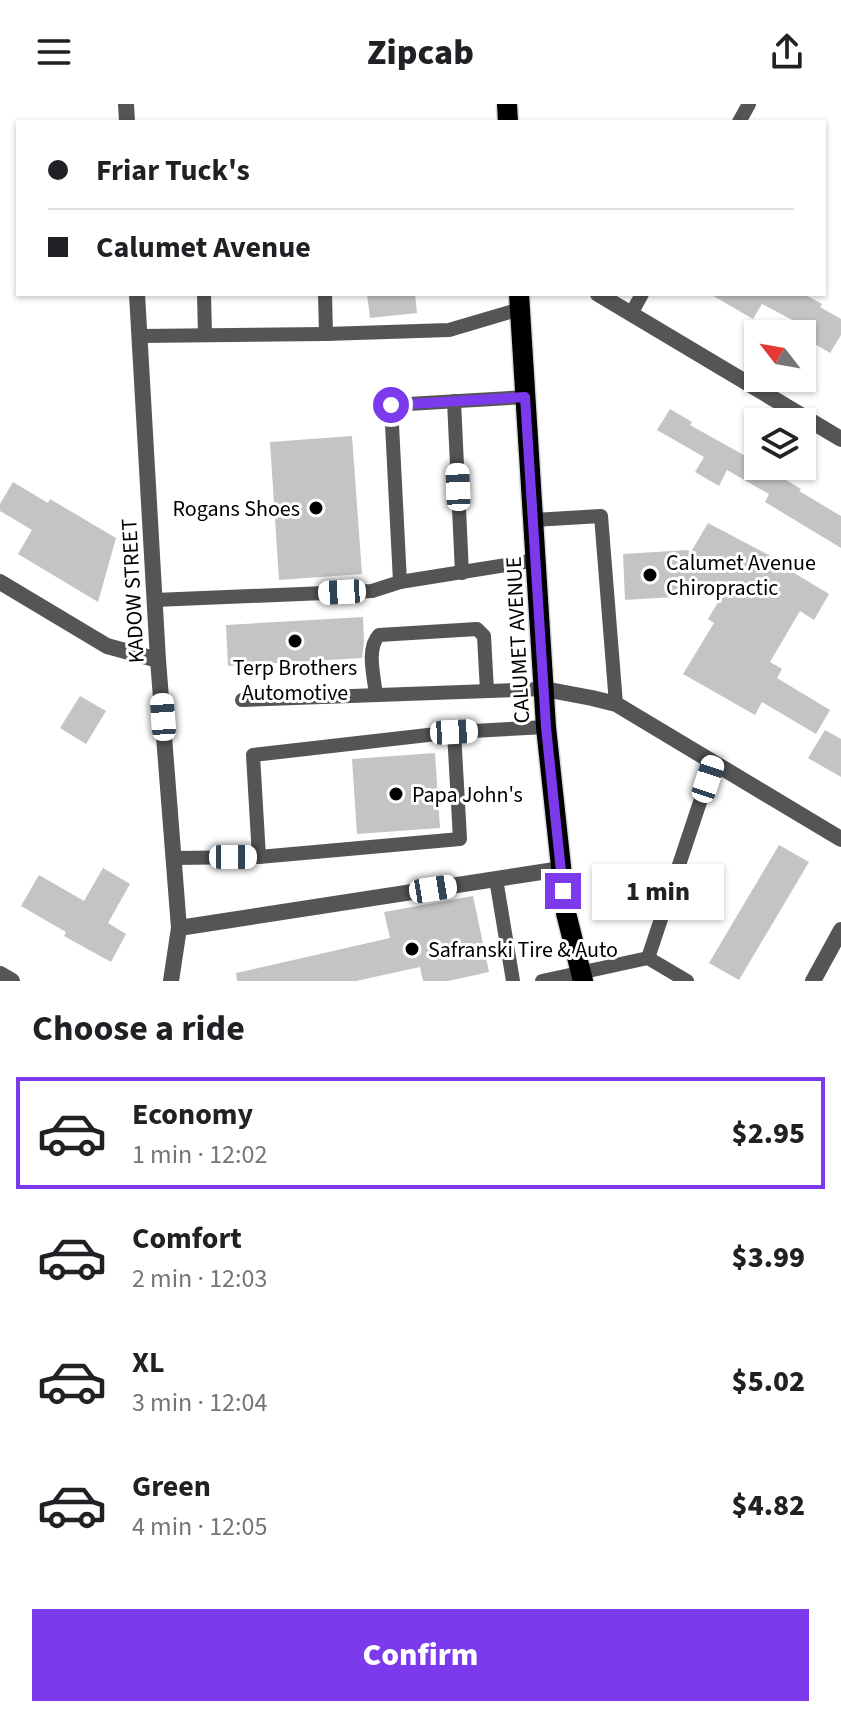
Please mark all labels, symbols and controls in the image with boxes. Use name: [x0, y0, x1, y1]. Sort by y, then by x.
text: Zipcab: [367, 27, 474, 78]
icon: menu: [32, 30, 76, 74]
icon: share: [765, 30, 809, 74]
text: Friar Tuck's: [96, 149, 250, 192]
text: Calumet Avenue: [96, 226, 311, 269]
north arrow: [744, 320, 816, 392]
map controls: [744, 320, 816, 480]
route start: [373, 387, 409, 423]
button: layers: [744, 408, 816, 480]
car: [445, 463, 471, 511]
place label: Rogans Shoes: [173, 493, 300, 525]
marker: Rogans Shoes: [307, 499, 325, 517]
street label: KADOW STREET: [113, 518, 153, 664]
place label: Calumet Avenue Chiropractic: [666, 547, 816, 604]
street label: CALUMET AVENUE: [498, 556, 538, 724]
marker: Calumet Avenue Chiropractic: [641, 566, 659, 584]
car: [317, 579, 367, 605]
marker: Terp Brothers Automotive: [286, 632, 304, 650]
place label: Terp Brothers Automotive: [233, 652, 357, 709]
car: [149, 692, 177, 742]
car: [429, 719, 479, 745]
car: [689, 752, 727, 806]
place label: Papa John's: [412, 779, 523, 811]
marker: Papa John's: [387, 785, 405, 803]
car: [209, 845, 257, 869]
callout: 1 min: [591, 863, 723, 919]
car: [407, 873, 459, 905]
route end: [545, 873, 581, 909]
text: 1 min: [626, 873, 690, 910]
place label: Safranski Tire & Auto: [428, 934, 618, 966]
marker: Safranski Tire & Auto: [403, 940, 421, 958]
text: Choose a ride: [32, 1003, 245, 1054]
text: Economy: [132, 1093, 253, 1136]
icon: car: [36, 1097, 108, 1169]
text: $2.95: [732, 1112, 805, 1155]
text: 1 min · 12:02: [132, 1136, 267, 1173]
text: Comfort: [132, 1217, 242, 1260]
icon: car: [36, 1221, 108, 1293]
text: $3.99: [732, 1236, 805, 1279]
text: 2 min · 12:03: [132, 1260, 267, 1297]
text: XL: [132, 1341, 165, 1384]
icon: car: [36, 1345, 108, 1417]
text: $5.02: [732, 1360, 805, 1403]
text: 3 min · 12:04: [132, 1384, 267, 1421]
text: Green: [132, 1465, 211, 1508]
icon: car: [36, 1469, 108, 1541]
text: $4.82: [732, 1484, 805, 1527]
text: 4 min · 12:05: [132, 1508, 267, 1545]
button: Confirm: [32, 1609, 809, 1701]

